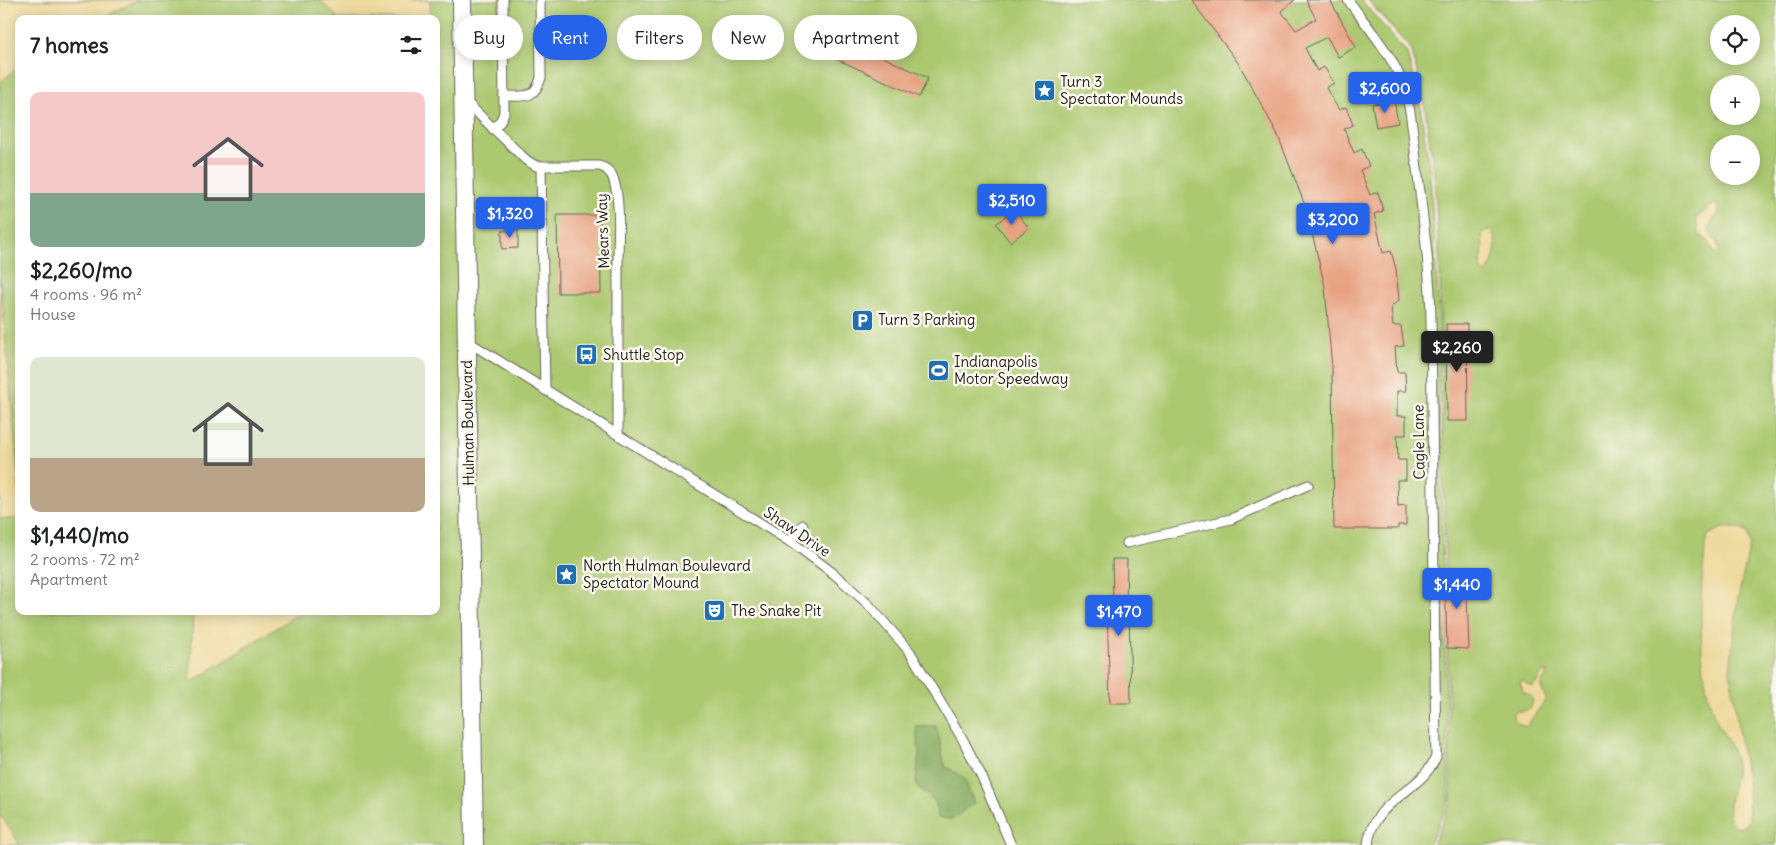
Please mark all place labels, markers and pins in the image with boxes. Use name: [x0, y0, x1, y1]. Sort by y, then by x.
place label: Turn 3 Spectator Mounds: [1060, 72, 1183, 108]
pin: $2,600: [1344, 72, 1426, 114]
place icon: Turn 3 Spectator Mounds: [1032, 79, 1056, 103]
pin: $2,510: [971, 184, 1053, 226]
pin: $1,320: [469, 196, 551, 239]
pin: $3,200: [1292, 202, 1374, 245]
parking icon: Turn 3 Parking: [850, 308, 874, 332]
place label: Turn 3 Parking: [878, 310, 975, 329]
pin: $2,260: [1416, 330, 1498, 373]
bus stop icon: Shuttle Stop: [575, 343, 599, 367]
place label: Shuttle Stop: [603, 345, 684, 364]
place label: Indianapolis Motor Speedway: [954, 352, 1068, 388]
sports icon: Indianapolis Motor Speedway: [926, 359, 950, 383]
place label: North Hulman Boulevard Spectator Mound: [583, 556, 751, 592]
place icon: North Hulman Boulevard Spectator Mound: [555, 563, 579, 587]
pin: $1,440: [1416, 568, 1498, 610]
pin: $1,470: [1078, 594, 1160, 637]
theatre icon: The Snake Pit: [703, 599, 727, 623]
place label: The Snake Pit: [731, 601, 821, 620]

